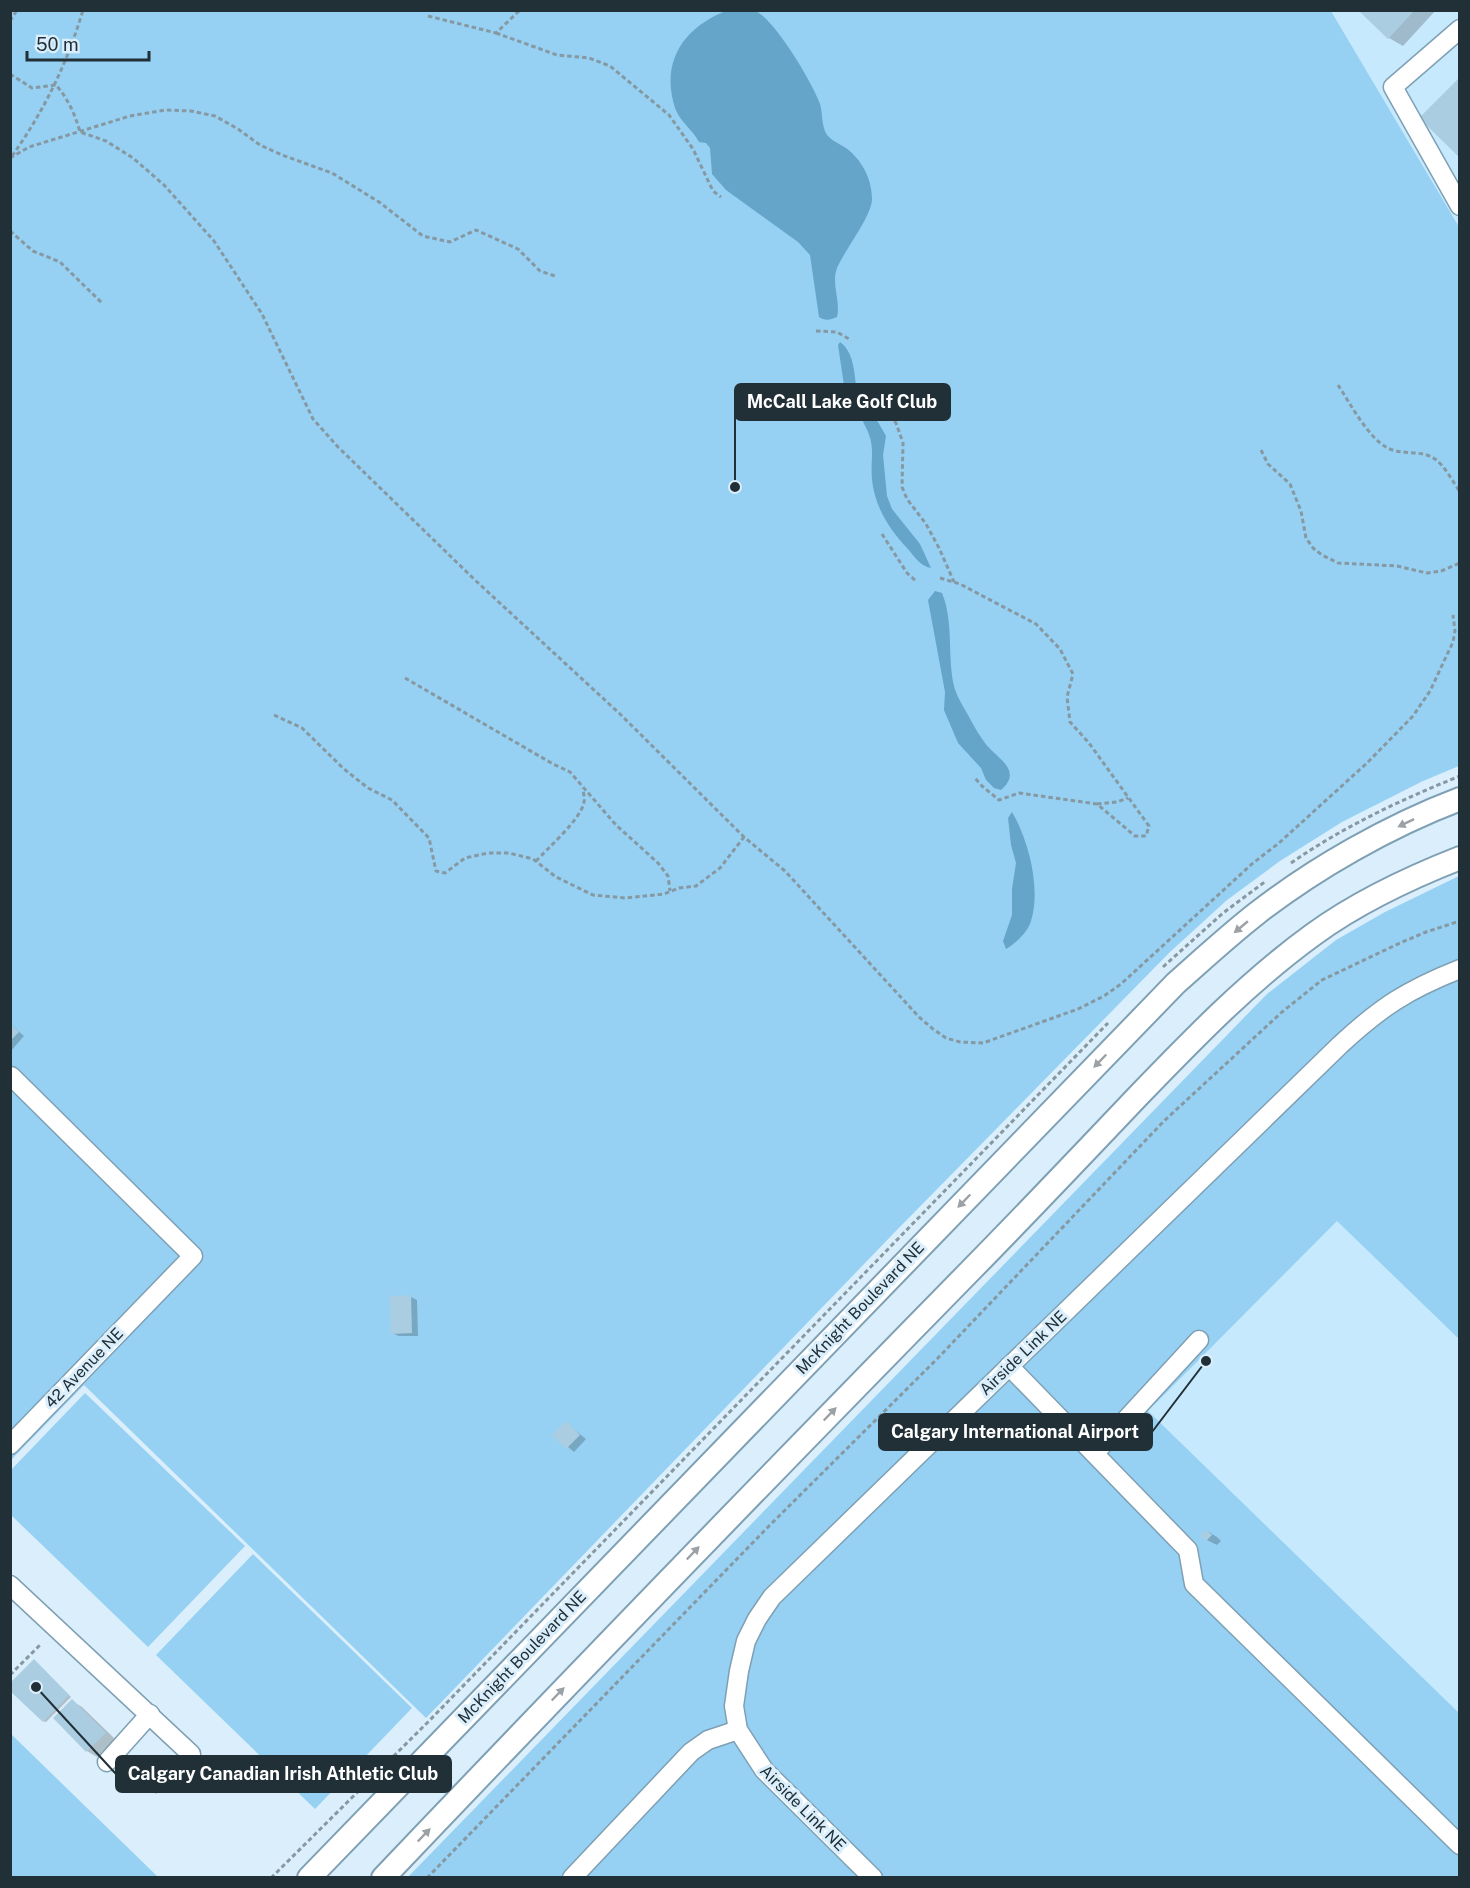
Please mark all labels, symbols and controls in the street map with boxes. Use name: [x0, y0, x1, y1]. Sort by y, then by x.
scale bar: [27, 24, 148, 62]
text: 50 m: [36, 34, 79, 55]
callout: McCall Lake Golf Club: [735, 384, 950, 420]
text: McCall Lake Golf Club: [747, 391, 937, 412]
one-way arrow: [1398, 819, 1415, 828]
one-way arrow: [1233, 920, 1249, 933]
one-way arrow: [1093, 1053, 1107, 1068]
one-way arrow: [958, 1193, 972, 1207]
street label: McKnight Boulevard NE: [792, 1238, 928, 1378]
street label: Airside Link NE: [976, 1307, 1070, 1399]
street label: 42 Avenue NE: [41, 1324, 127, 1412]
one-way arrow: [822, 1407, 836, 1421]
callout: Calgary International Airport: [879, 1414, 1152, 1450]
text: Calgary International Airport: [891, 1421, 1139, 1442]
one-way arrow: [686, 1547, 700, 1561]
street label: McKnight Boulevard NE: [454, 1587, 590, 1727]
one-way arrow: [551, 1688, 565, 1702]
callout: Calgary Canadian Irish Athletic Club: [116, 1756, 451, 1792]
street label: Airside Link NE: [756, 1761, 850, 1855]
text: Calgary Canadian Irish Athletic Club: [128, 1763, 438, 1784]
one-way arrow: [417, 1828, 431, 1843]

